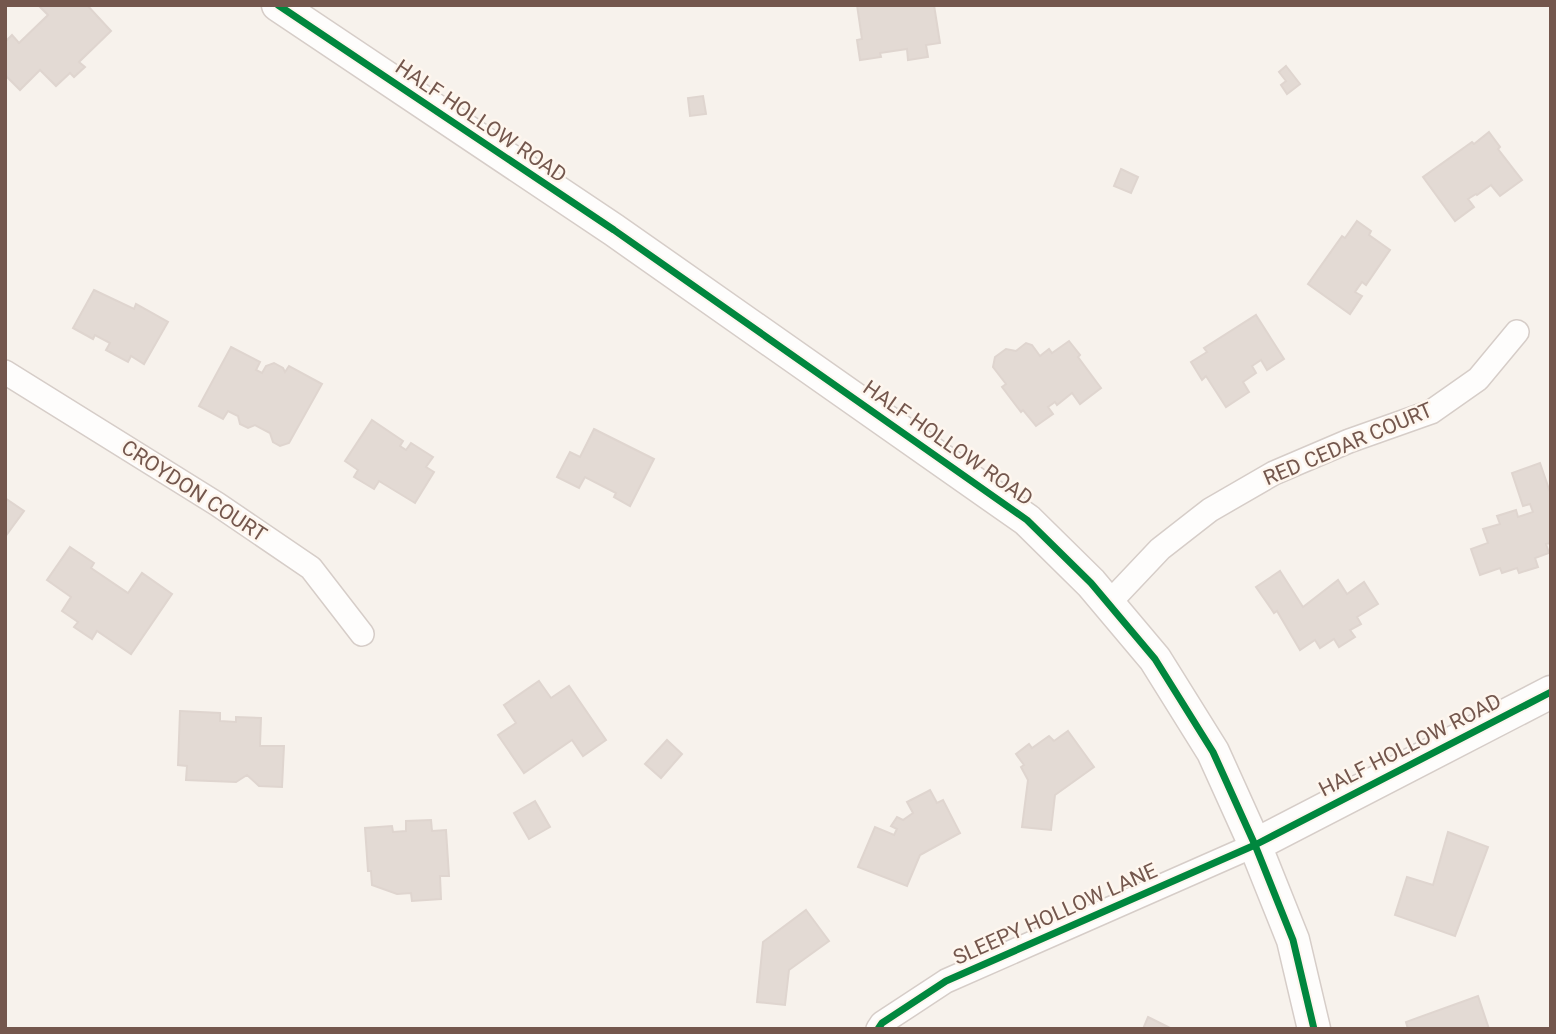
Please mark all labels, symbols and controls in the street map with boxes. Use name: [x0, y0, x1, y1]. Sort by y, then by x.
street label: HALF HOLLOW ROAD: [391, 55, 571, 187]
street label: HALF HOLLOW ROAD: [859, 375, 1037, 511]
street label: RED CEDAR COURT: [1260, 397, 1437, 490]
street label: CROYDON COURT: [117, 435, 271, 547]
street label: HALF HOLLOW ROAD: [1315, 689, 1505, 801]
street label: SLEEPY HOLLOW LANE: [949, 858, 1161, 970]

